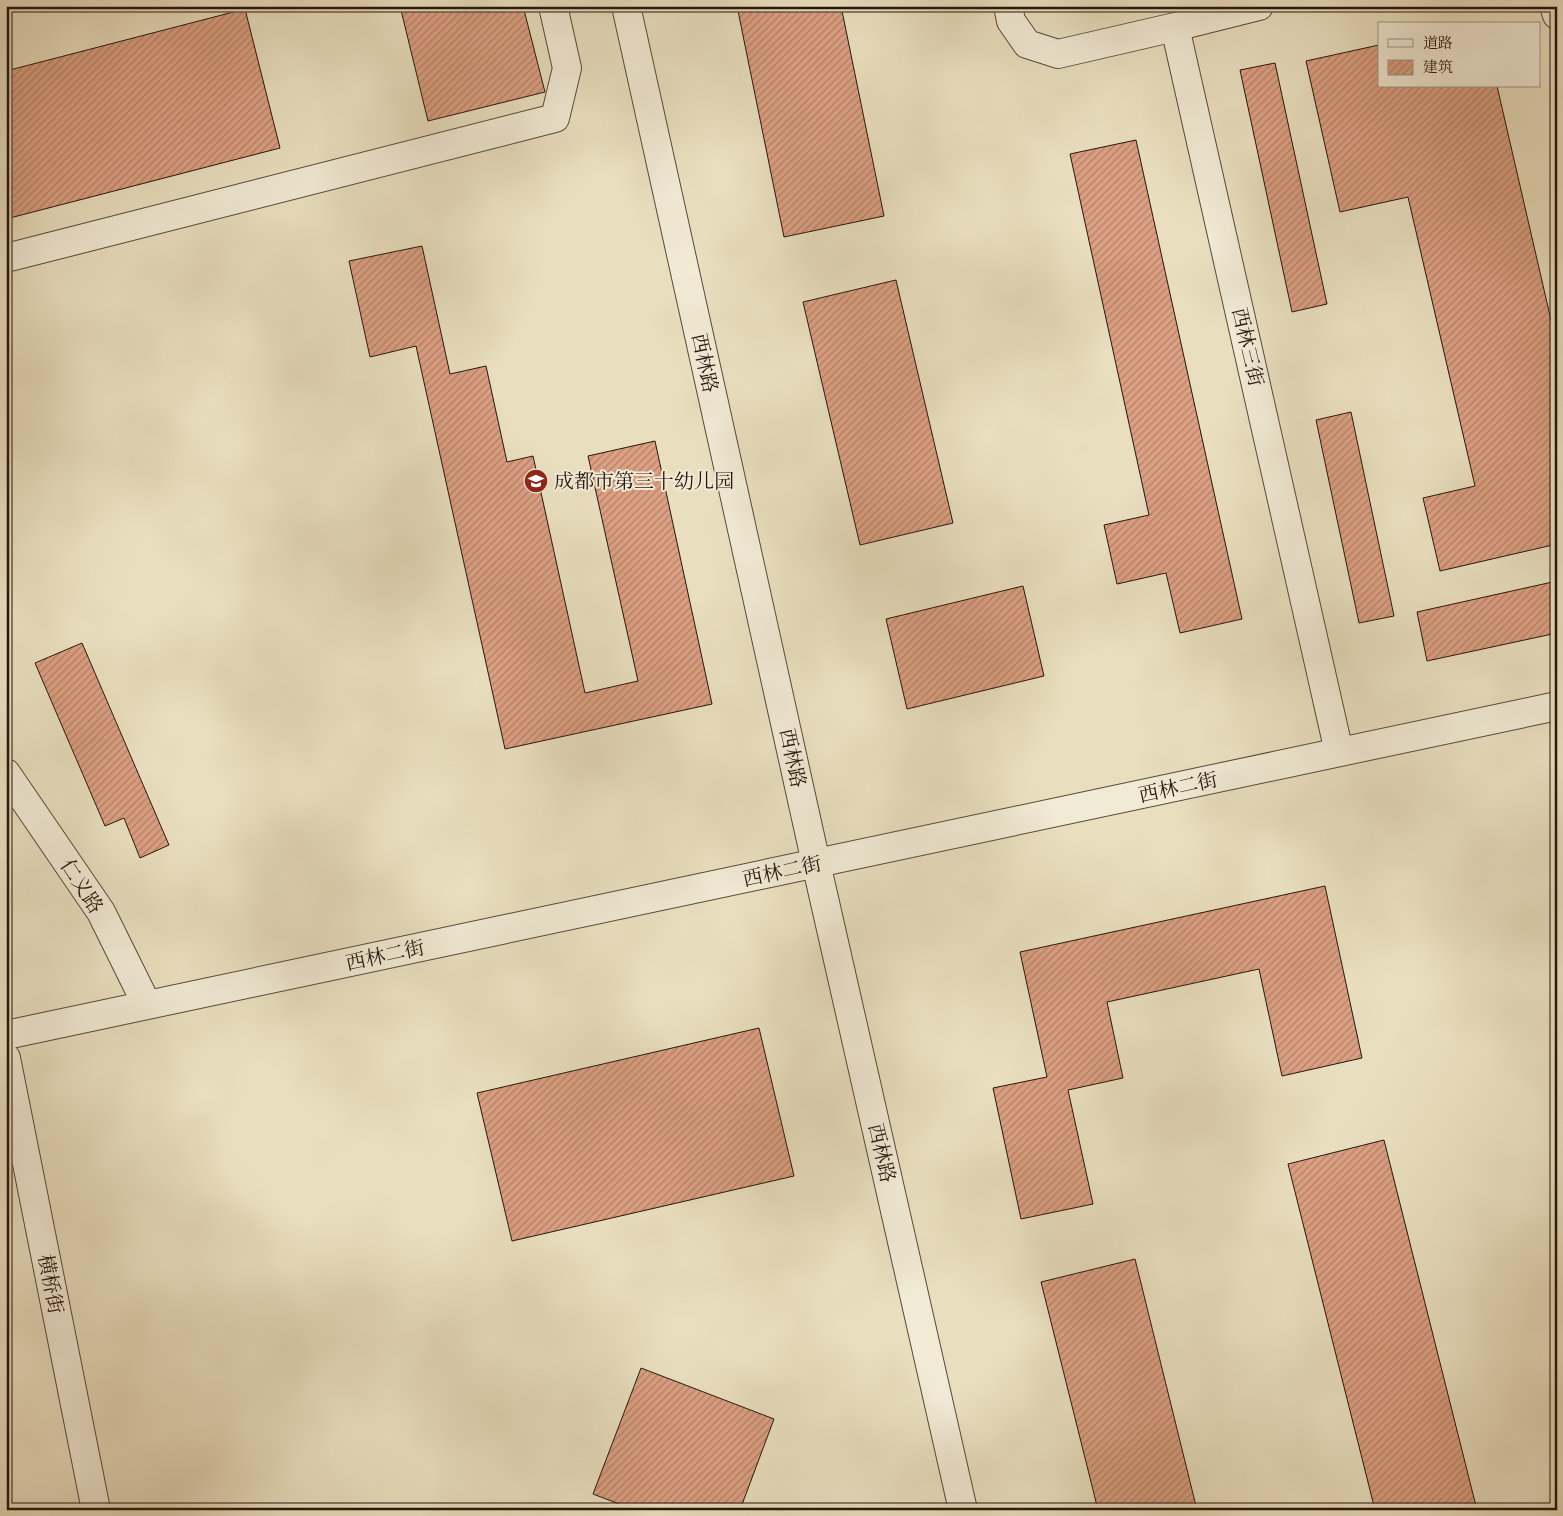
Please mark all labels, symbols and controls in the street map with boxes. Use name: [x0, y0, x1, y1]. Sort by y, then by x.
legend: [1378, 22, 1540, 88]
text: 道路: [1423, 33, 1453, 52]
text: 建筑: [1423, 57, 1453, 76]
street label: 西林三街: [1226, 305, 1270, 389]
street label: 西林路: [686, 331, 724, 395]
school or university icon: 成都市第三十幼儿园: [523, 468, 549, 494]
place label: 成都市第三十幼儿园: [554, 468, 734, 494]
street label: 西林路: [774, 726, 812, 790]
street label: 西林二街: [1136, 766, 1220, 808]
street label: 西林二街: [740, 850, 824, 892]
street label: 仁义路: [55, 854, 109, 918]
street label: 西林二街: [343, 934, 427, 976]
street label: 西林路: [863, 1121, 901, 1185]
street label: 横桥街: [33, 1252, 69, 1316]

